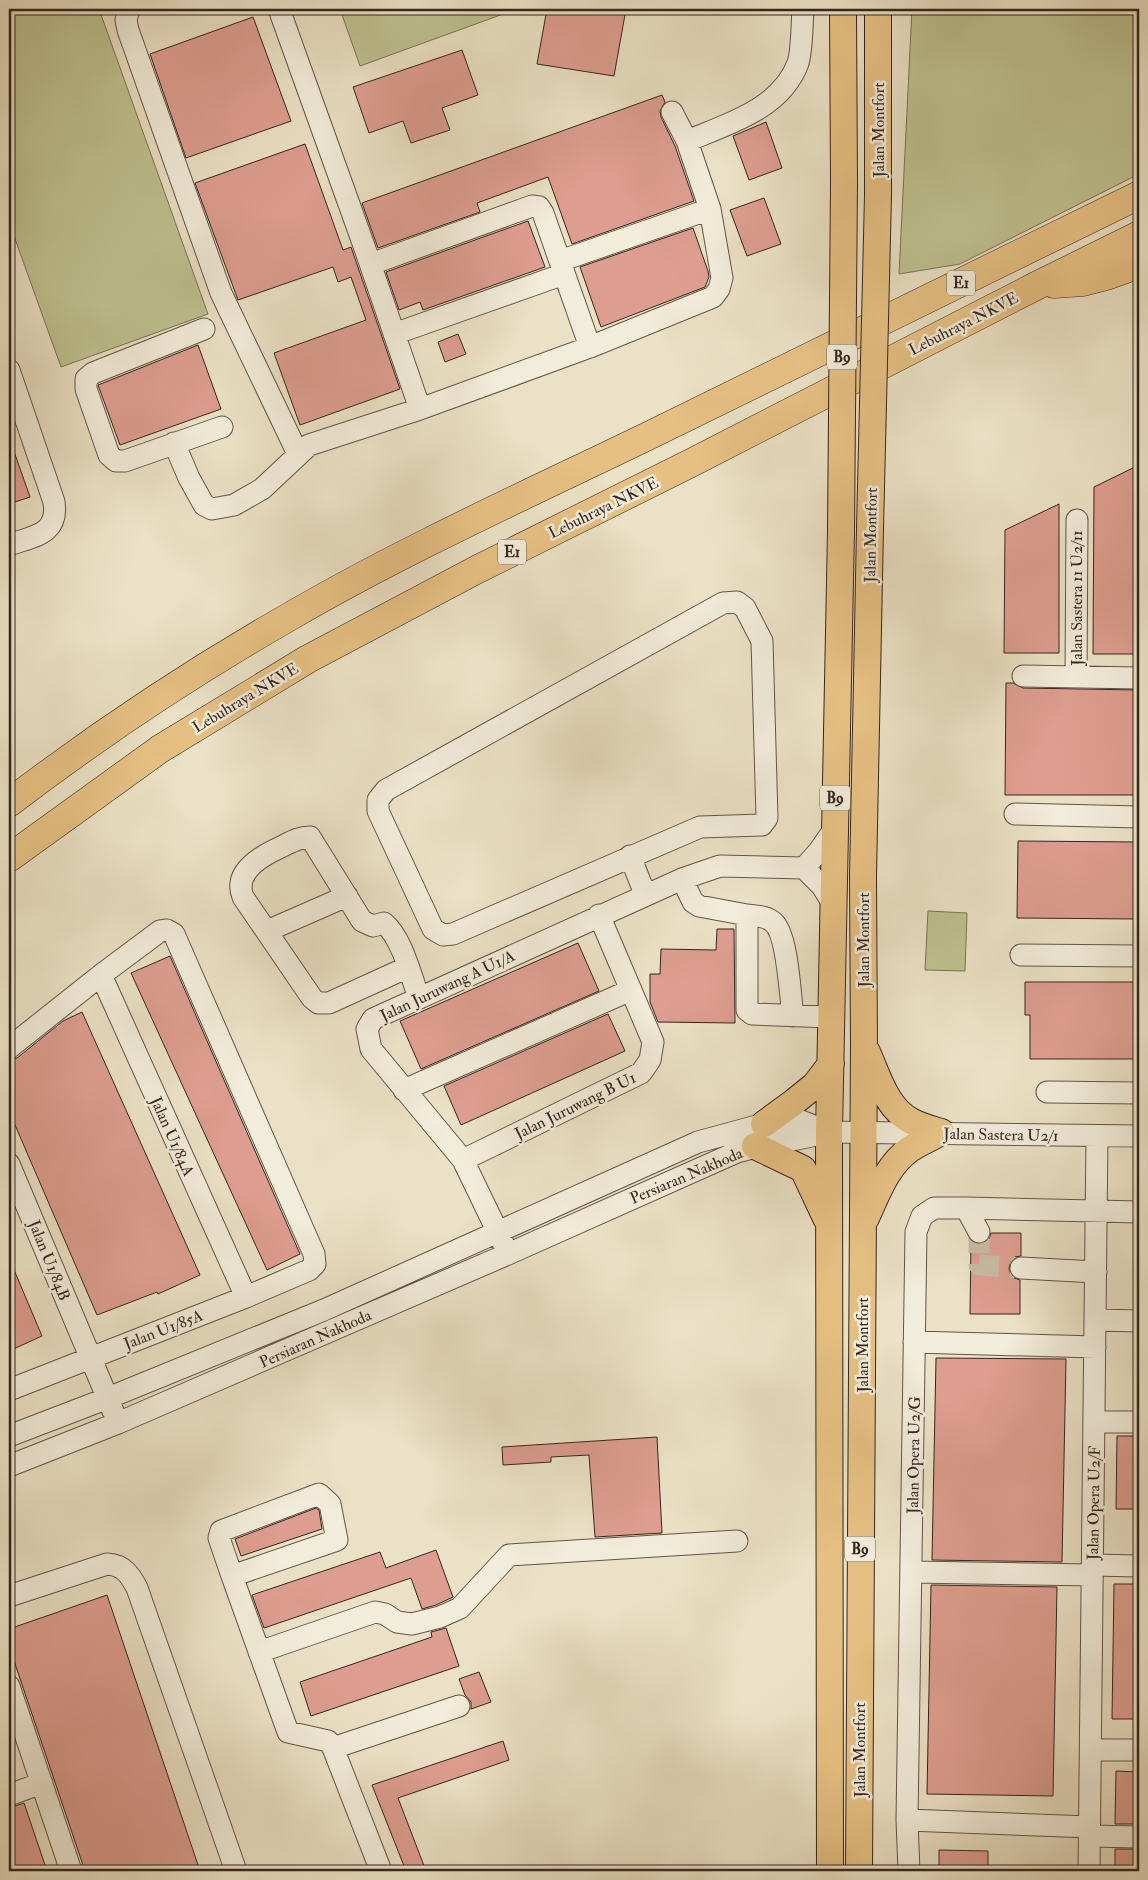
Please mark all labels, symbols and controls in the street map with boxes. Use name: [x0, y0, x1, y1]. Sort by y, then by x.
street label: Jalan Montfort: [869, 82, 890, 179]
road number: E1: [947, 270, 975, 296]
street label: Lebuhraya NKVE: [905, 288, 1021, 360]
road number: B9: [827, 344, 857, 370]
street label: Lebuhraya NKVE: [545, 473, 662, 543]
street label: Jalan Montfort: [860, 487, 883, 584]
street label: Jalan Sastera 11 U2/11: [1067, 530, 1088, 667]
road number: E1: [498, 540, 526, 564]
street label: Lebuhraya NKVE: [189, 658, 302, 737]
road number: B9: [820, 786, 850, 810]
street label: Jalan Montfort: [854, 892, 875, 989]
street label: Jalan Juruwang A U1/A: [376, 946, 518, 1027]
street label: Jalan Juruwang B U1: [511, 1068, 640, 1145]
street label: Jalan U1/84A: [144, 1093, 198, 1180]
street label: Jalan Sastera U2/1: [942, 1124, 1059, 1147]
street label: Persiaran Nakhoda: [627, 1143, 746, 1209]
street label: Jalan U1/84B: [23, 1216, 74, 1304]
street label: Jalan Montfort: [853, 1297, 874, 1394]
street label: Persiaran Nakhoda: [256, 1305, 375, 1373]
street label: Jalan U1/85A: [120, 1306, 206, 1355]
street label: Jalan Opera U2/G: [903, 1396, 926, 1515]
street label: Jalan Opera U2/F: [1083, 1446, 1106, 1561]
road number: B9: [845, 1536, 875, 1562]
street label: Jalan Montfort: [850, 1702, 871, 1799]

